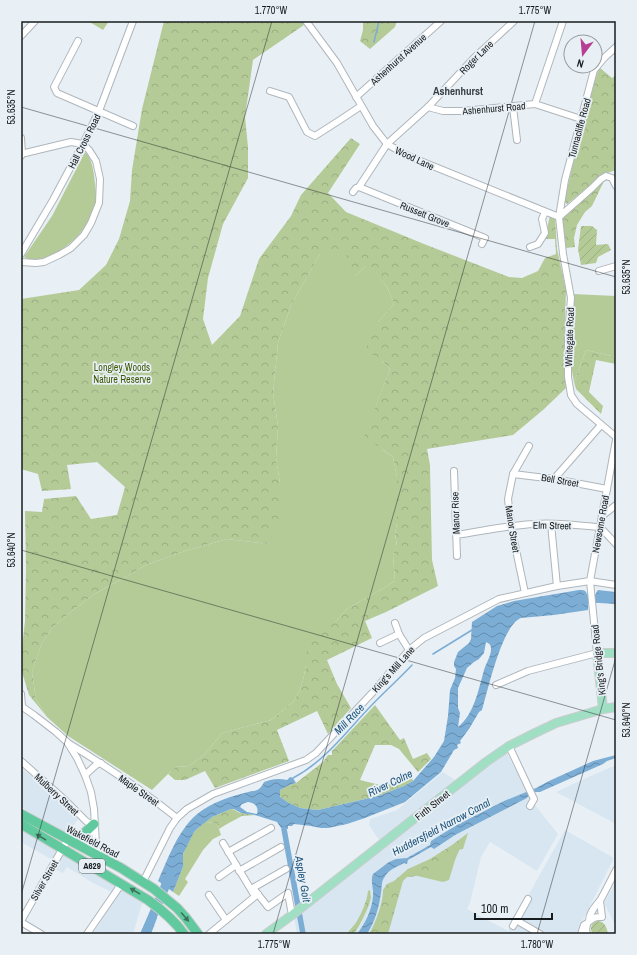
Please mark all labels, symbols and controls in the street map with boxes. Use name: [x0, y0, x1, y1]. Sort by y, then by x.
text: 1.770°W: [255, 4, 287, 17]
text: 1.775°W: [519, 4, 551, 17]
street label: Ashenhurst Avenue: [367, 31, 429, 89]
north arrow: [563, 34, 603, 74]
street label: Roger Lane: [457, 37, 496, 77]
text: N: [575, 56, 585, 71]
district label: Ashenhurst: [433, 84, 483, 98]
text: 53.635°N: [5, 89, 18, 125]
street label: Tunnacliffe Road: [565, 97, 594, 160]
street label: Ashenhurst Road: [461, 99, 526, 118]
street label: Hall Cross Road: [65, 112, 104, 171]
street label: Wood Lane: [393, 144, 437, 173]
street label: Russett Grove: [398, 199, 452, 230]
text: 53.635°N: [620, 259, 633, 295]
street label: Whitegate Road: [562, 307, 577, 367]
park label: Longley Woods Nature Reserve: [93, 361, 151, 386]
street label: Bell Street: [540, 471, 580, 490]
street label: Manor Rise: [448, 491, 463, 534]
street label: Newsome Road: [589, 494, 612, 554]
street label: Manor Street: [502, 505, 523, 554]
street label: Elm Street: [533, 519, 572, 532]
text: 53.640°N: [5, 532, 18, 568]
street label: King's Bridge Road: [588, 624, 609, 696]
street label: King's Mill Lane: [369, 643, 418, 695]
water label: Mill Race: [331, 701, 367, 737]
text: 53.640°N: [620, 702, 633, 738]
water label: River Colne: [366, 766, 414, 800]
street label: Mulberry Street: [32, 770, 82, 819]
street label: Maple Street: [116, 772, 162, 809]
street label: Firth Street: [412, 787, 453, 823]
water label: Huddersfield Narrow Canal: [390, 795, 493, 859]
street label: Wakefield Road: [64, 822, 121, 861]
one-way arrow: [35, 833, 47, 840]
water label: Aspley Goit: [292, 854, 314, 904]
street label: Silver Street: [28, 857, 62, 903]
road number: A629: [79, 859, 105, 873]
one-way arrow: [129, 888, 141, 895]
scale bar: [475, 895, 552, 921]
text: 100 m: [481, 901, 508, 917]
one-way arrow: [180, 912, 189, 922]
text: 1.775°W: [258, 938, 290, 951]
text: 1.780°W: [521, 938, 553, 951]

